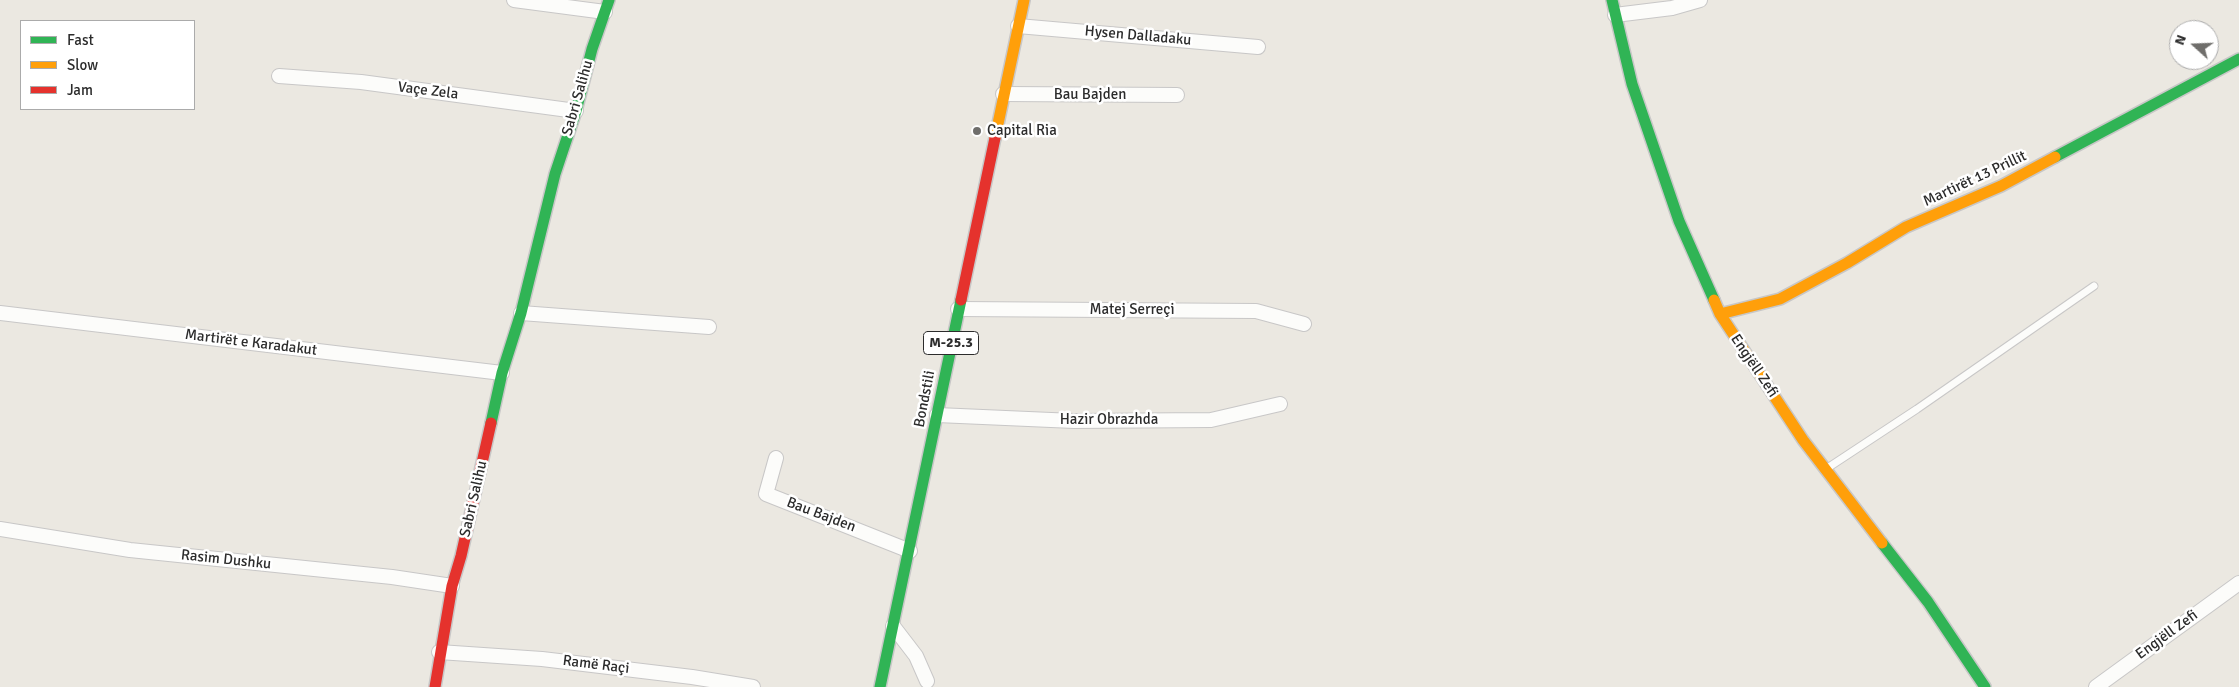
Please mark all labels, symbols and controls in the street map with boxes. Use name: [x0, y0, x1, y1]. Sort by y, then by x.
legend: [20, 20, 195, 110]
north arrow: [2169, 20, 2219, 70]
street label: Hysen Dalladaku: [1084, 22, 1192, 50]
text: Fast: [67, 31, 94, 49]
text: N: [2171, 33, 2190, 48]
text: Slow: [67, 56, 98, 74]
street label: Sabri Salihu: [559, 58, 597, 138]
street label: Vaçe Zela: [397, 78, 459, 104]
text: Jam: [67, 81, 93, 99]
street label: Bau Bajden: [1054, 86, 1126, 104]
place label: Capital Ria: [987, 122, 1057, 140]
marker: Capital Ria: [971, 125, 983, 137]
street label: Martirët 13 Prillit: [1921, 147, 2029, 211]
street label: Matej Serreçi: [1089, 301, 1175, 319]
street label: Martirët e Karadakut: [184, 326, 318, 360]
street label: Engjëll Zefi: [1726, 331, 1782, 401]
road number: M-25.3: [924, 332, 978, 354]
street label: Bondstili: [911, 369, 939, 429]
street label: Hazir Obrazhda: [1060, 411, 1158, 429]
street label: Sabri Salihu: [456, 459, 492, 539]
street label: Bau Bajden: [784, 494, 858, 536]
street label: Rasim Dushku: [180, 546, 272, 574]
street label: Engjëll Zefi: [2132, 606, 2202, 664]
street label: Ramë Raçi: [562, 652, 630, 678]

